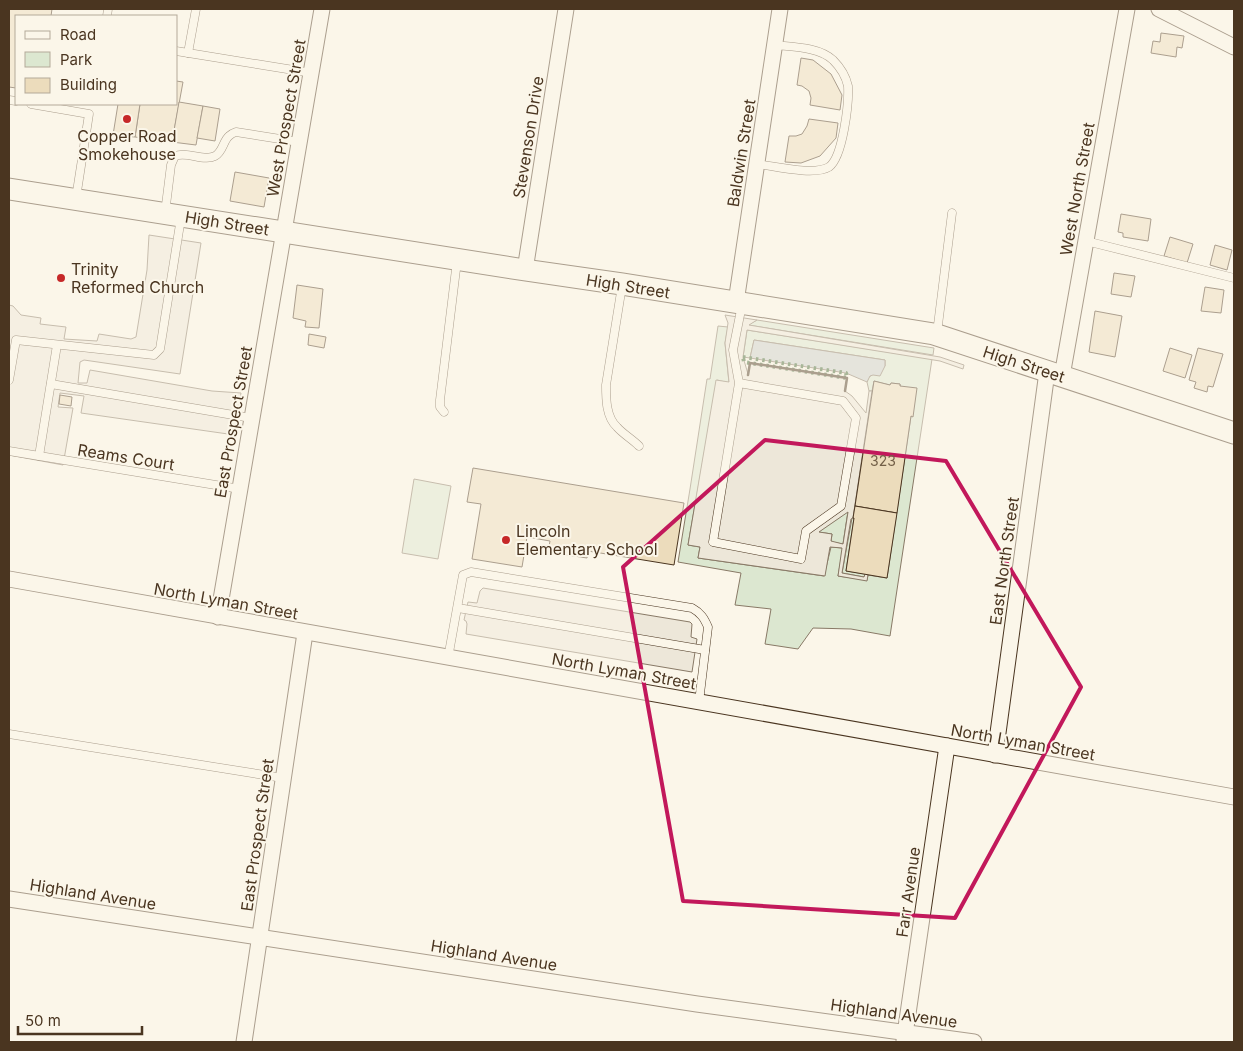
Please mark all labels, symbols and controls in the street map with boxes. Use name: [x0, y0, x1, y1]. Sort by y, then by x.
legend: [15, 15, 178, 105]
text: Road: [60, 25, 96, 44]
street label: West Prospect Street: [262, 38, 310, 198]
text: Park: [60, 50, 93, 69]
street label: Stevenson Drive: [508, 74, 548, 200]
text: Building: [60, 75, 117, 94]
street label: Baldwin Street: [723, 98, 759, 208]
marker: Copper Road Smokehouse: [121, 113, 133, 125]
street label: West North Street: [1055, 121, 1099, 257]
place label: Copper Road Smokehouse: [77, 126, 177, 164]
street label: High Street: [184, 206, 270, 240]
place label: Trinity Reformed Church: [71, 259, 204, 297]
street label: High Street: [585, 269, 671, 303]
marker: Trinity Reformed Church: [55, 272, 67, 284]
street label: High Street: [981, 341, 1067, 387]
street label: East Prospect Street: [210, 344, 256, 500]
street label: Reams Court: [76, 439, 176, 475]
house number: 323: [870, 452, 896, 469]
street label: East North Street: [985, 496, 1023, 626]
place label: Lincoln Elementary School: [516, 521, 658, 559]
marker: Lincoln Elementary School: [500, 534, 512, 546]
street label: North Lyman Street: [152, 578, 300, 624]
street label: North Lyman Street: [550, 648, 698, 694]
street label: North Lyman Street: [949, 719, 1097, 765]
street label: East Prospect Street: [236, 757, 278, 913]
street label: Farr Avenue: [892, 846, 924, 938]
street label: Highland Avenue: [28, 874, 158, 914]
street label: Highland Avenue: [429, 935, 559, 975]
street label: Highland Avenue: [829, 994, 959, 1032]
scale bar: [18, 1004, 141, 1036]
text: 50 m: [25, 1011, 61, 1030]

